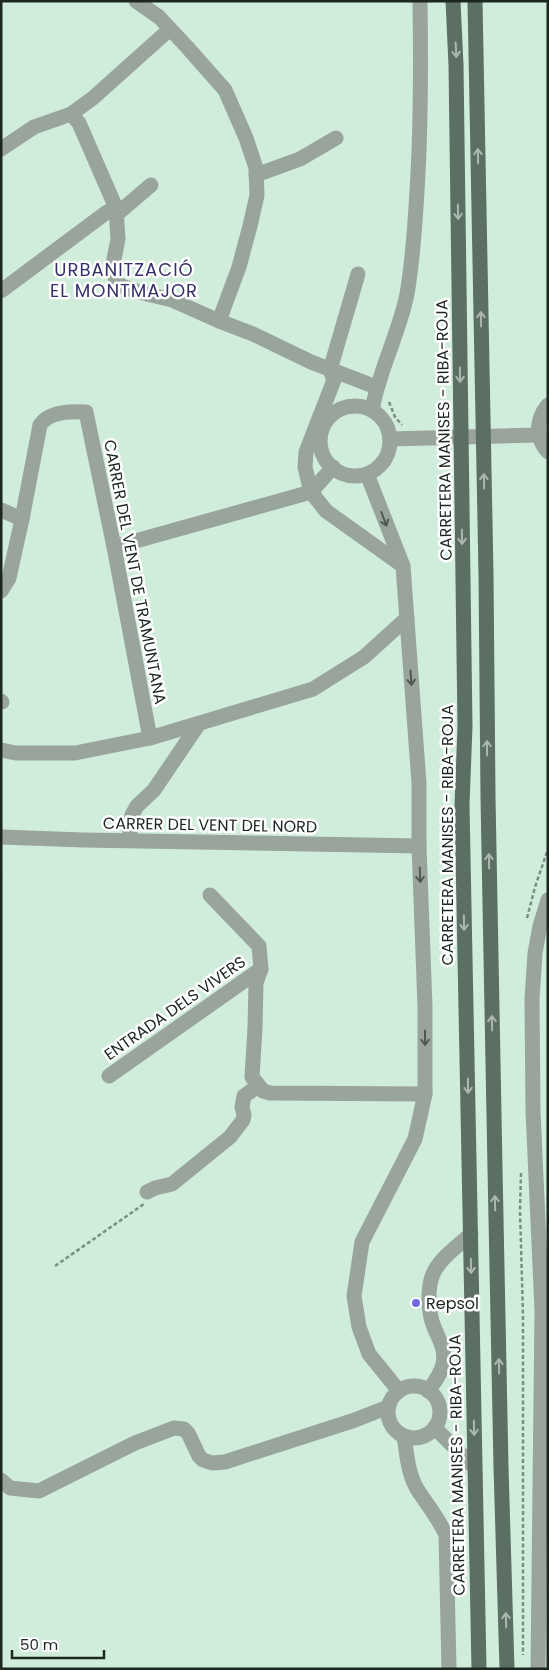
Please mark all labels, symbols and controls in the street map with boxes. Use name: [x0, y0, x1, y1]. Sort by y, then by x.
one-way arrow: [451, 42, 460, 58]
one-way arrow: [473, 148, 483, 164]
one-way arrow: [453, 204, 463, 220]
district label: URBANITZACIÓ EL MONTMAJOR: [50, 257, 198, 303]
street label: CARRETERA MANISES - RIBA-ROJA: [430, 299, 458, 561]
one-way arrow: [476, 311, 486, 327]
one-way arrow: [455, 366, 465, 383]
street label: CARRER DEL VENT DE TRAMUNTANA: [98, 438, 172, 706]
one-way arrow: [479, 473, 489, 490]
one-way arrow: [380, 511, 390, 526]
one-way arrow: [458, 529, 467, 545]
one-way arrow: [407, 670, 416, 686]
street label: CARRETERA MANISES - RIBA-ROJA: [436, 704, 459, 966]
one-way arrow: [483, 741, 492, 757]
street label: CARRER DEL VENT DEL NORD: [103, 812, 317, 838]
one-way arrow: [484, 853, 494, 869]
one-way arrow: [415, 866, 425, 883]
one-way arrow: [460, 915, 469, 931]
street label: ENTRADA DELS VIVERS: [100, 950, 250, 1066]
one-way arrow: [487, 1015, 497, 1032]
one-way arrow: [420, 1029, 430, 1045]
one-way arrow: [463, 1077, 473, 1093]
one-way arrow: [491, 1195, 500, 1211]
one-way arrow: [466, 1257, 476, 1273]
place label: Repsol: [426, 1292, 479, 1315]
marker: Repsol: [410, 1297, 422, 1309]
street label: CARRETERA MANISES - RIBA-ROJA: [443, 1334, 471, 1596]
one-way arrow: [494, 1358, 503, 1374]
one-way arrow: [469, 1420, 479, 1436]
one-way arrow: [501, 1612, 510, 1628]
scale bar: [12, 1628, 105, 1660]
text: 50 m: [20, 1634, 58, 1655]

